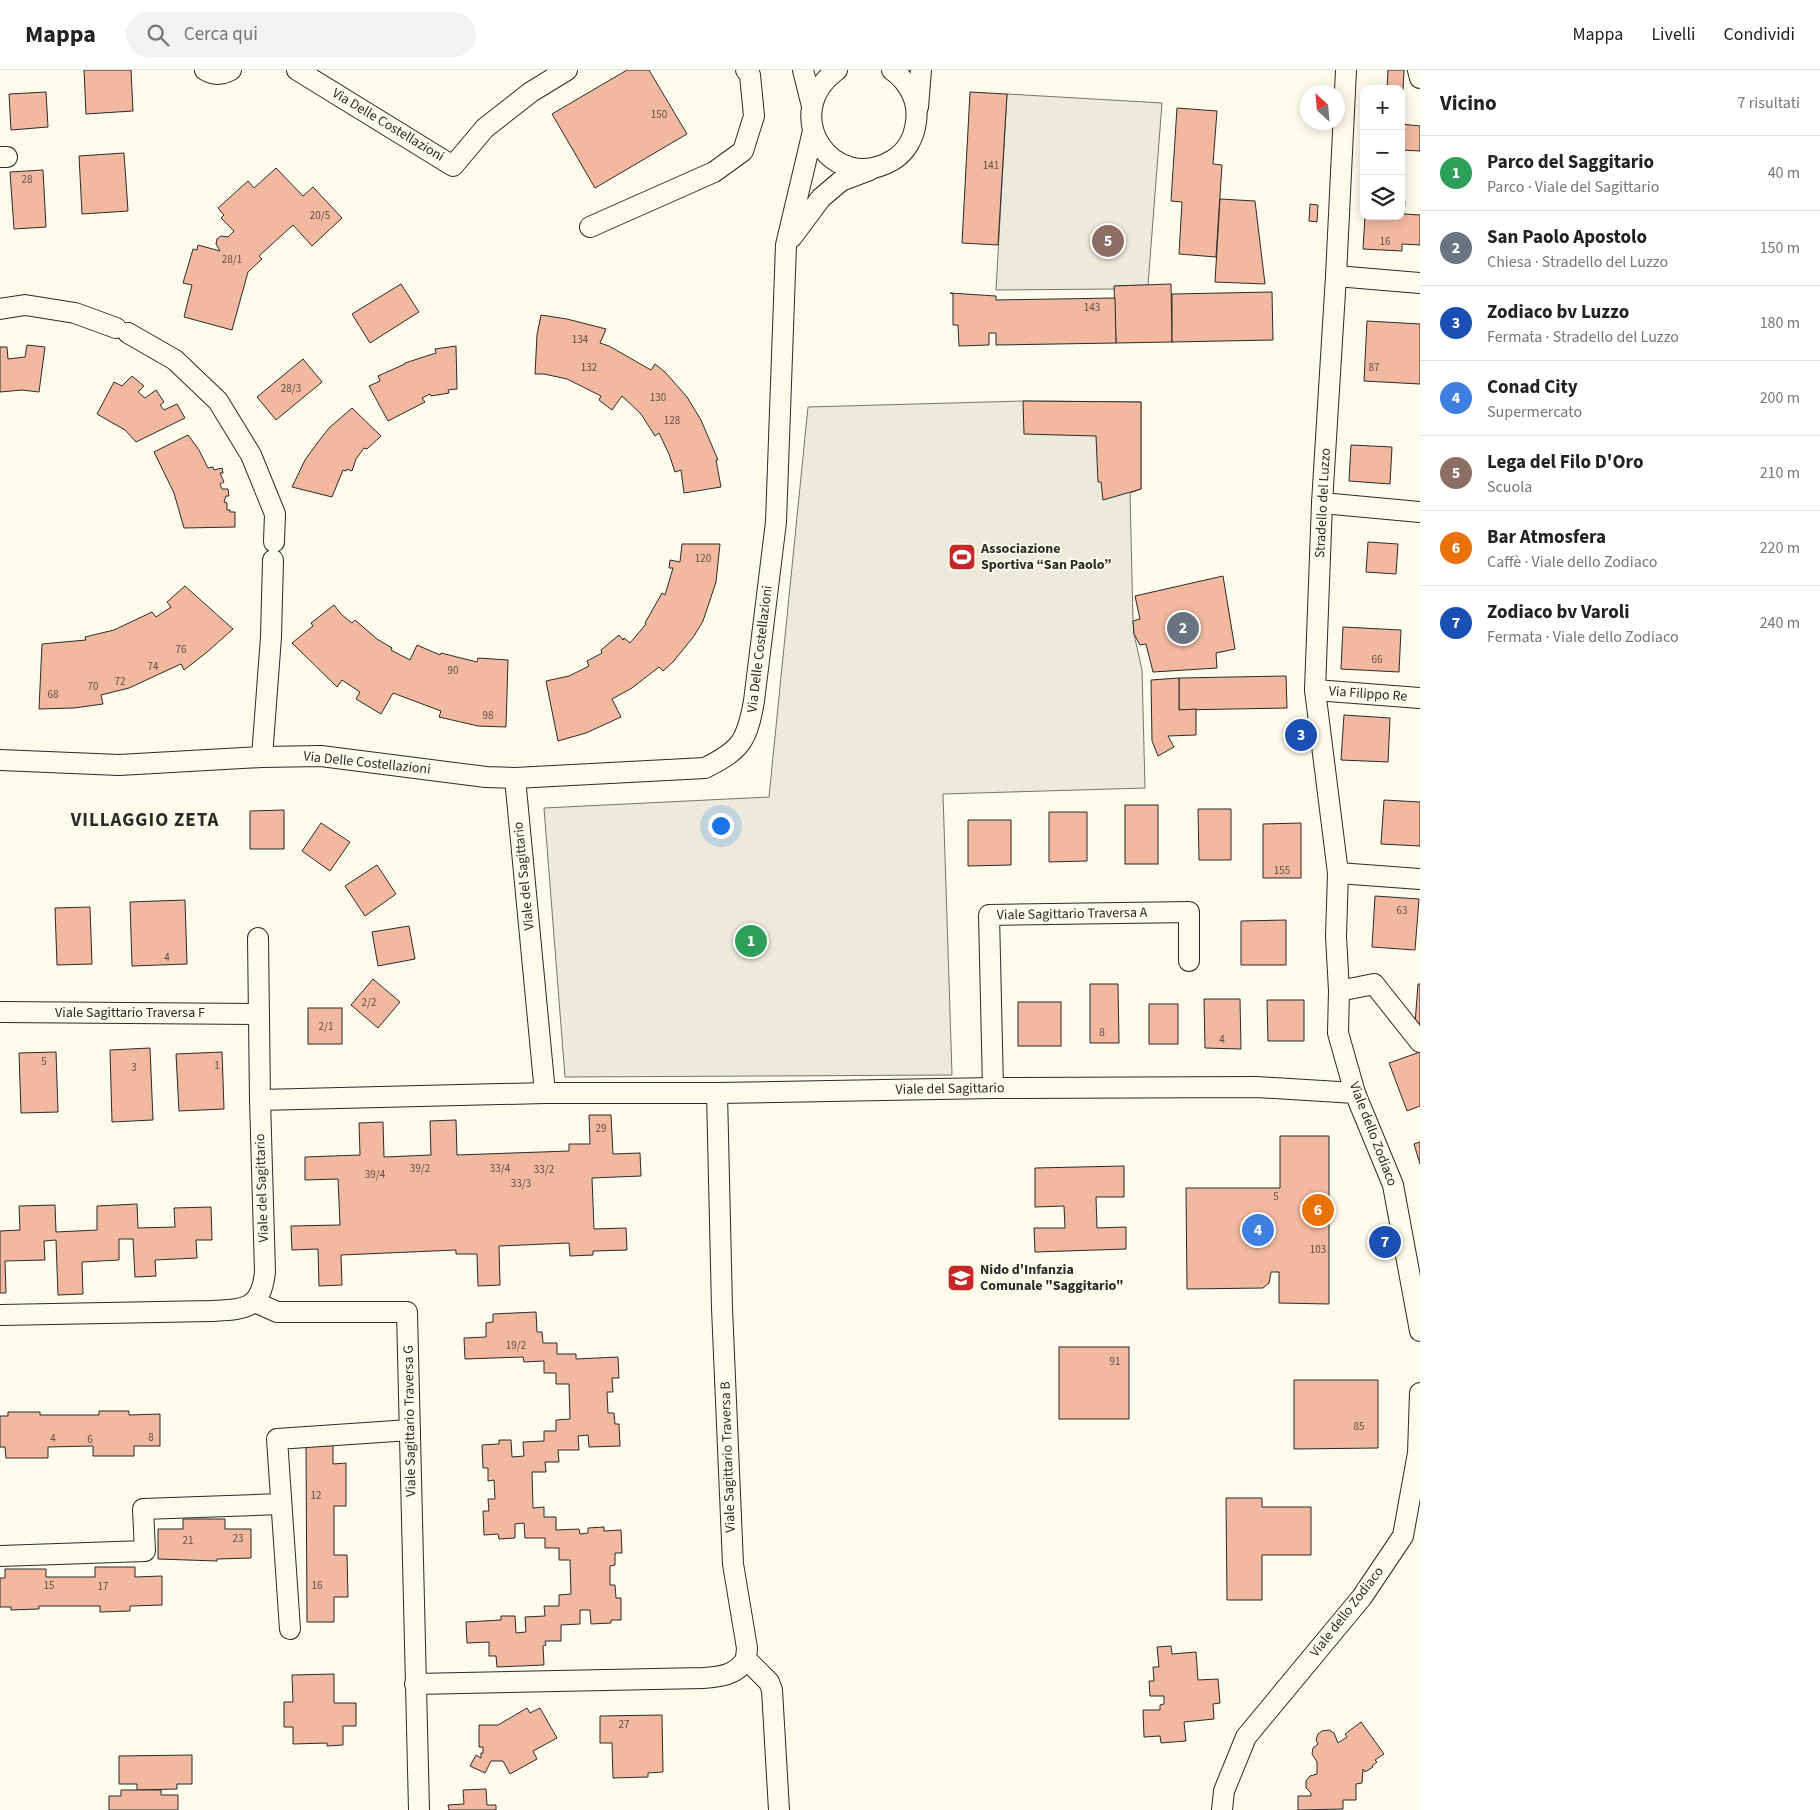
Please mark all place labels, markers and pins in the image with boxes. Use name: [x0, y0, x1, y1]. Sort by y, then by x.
pin: 5: [1092, 222, 1124, 260]
place label: Associazione Sportiva “San Paolo”: [980, 539, 1112, 575]
sports icon: Associazione Sportiva “San Paolo”: [947, 542, 977, 572]
pin: 2: [1167, 609, 1199, 647]
pin: 3: [1285, 716, 1317, 754]
pin: 1: [735, 922, 767, 960]
pin: 6: [1302, 1191, 1334, 1229]
pin: 4: [1242, 1211, 1274, 1249]
pin: 7: [1369, 1223, 1401, 1261]
place label: Nido d'Infanzia Comunale "Saggitario": [980, 1260, 1124, 1296]
school or university icon: Nido d'Infanzia Comunale "Saggitario": [946, 1263, 976, 1293]

